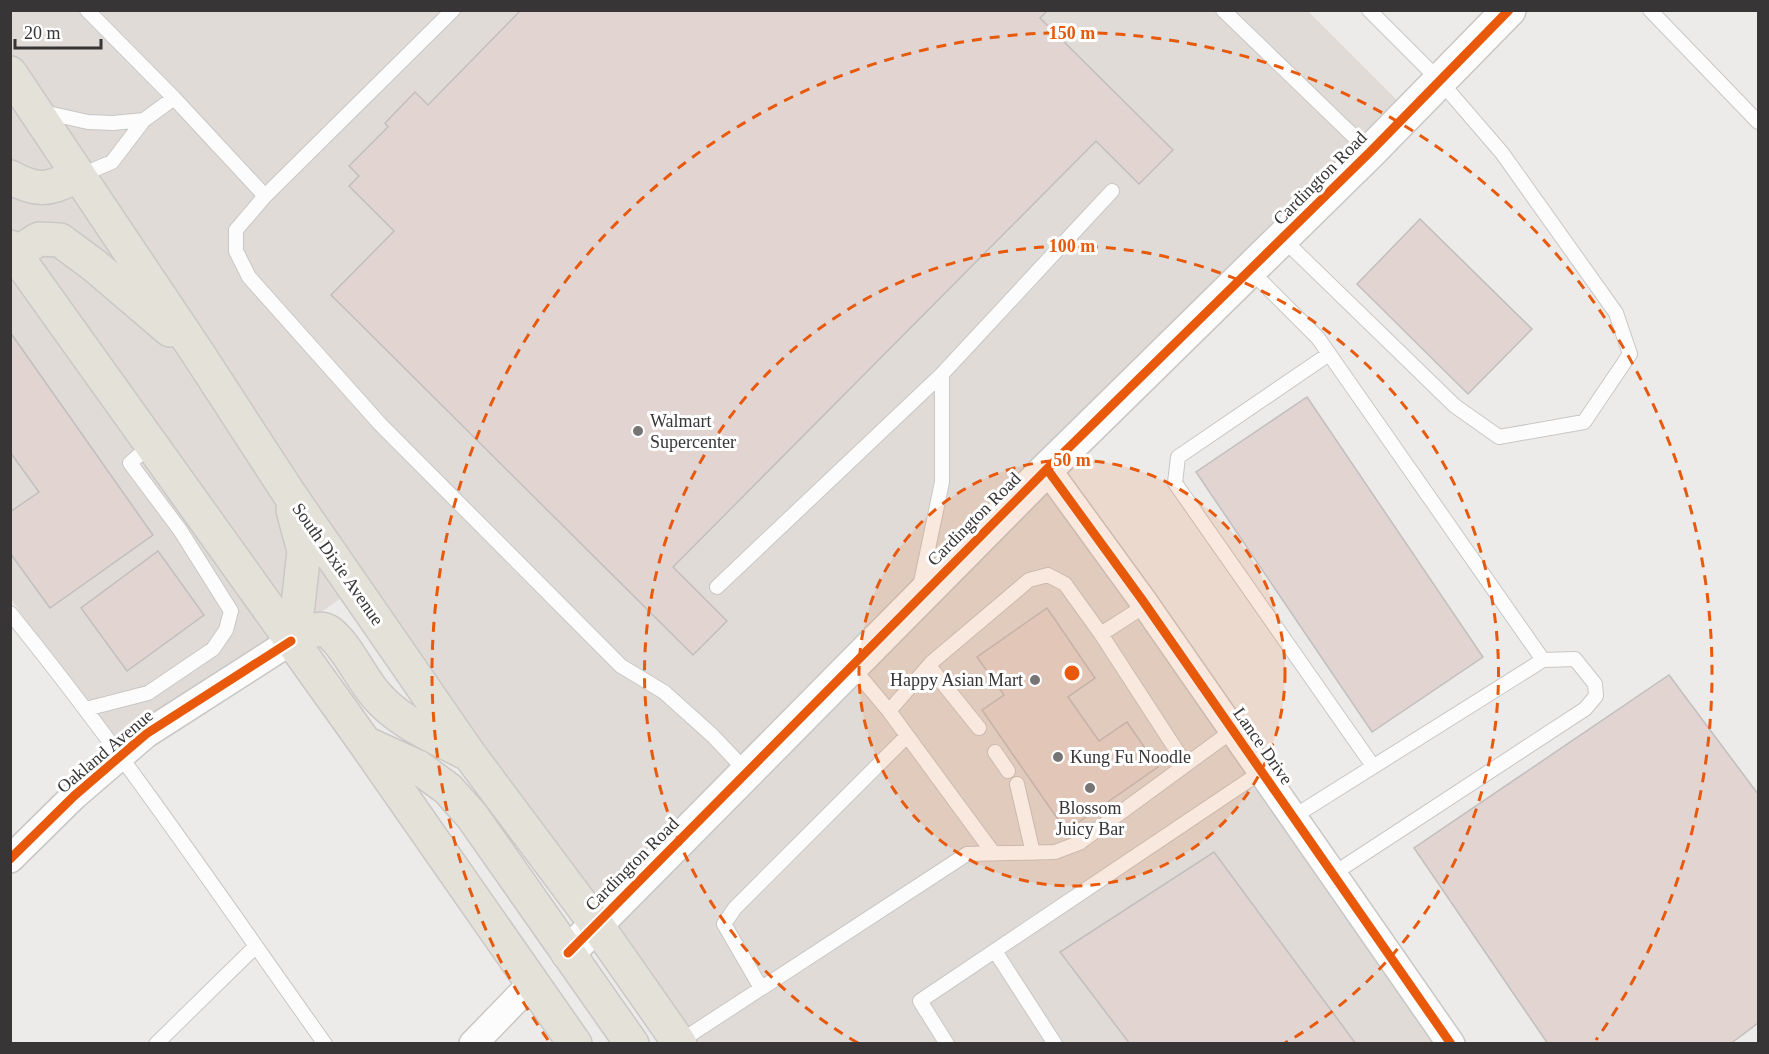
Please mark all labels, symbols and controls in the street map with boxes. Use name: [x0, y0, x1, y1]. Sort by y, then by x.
scale bar: [15, 12, 100, 50]
text: 20 m: [24, 23, 61, 43]
text: 150 m: [1049, 23, 1095, 43]
street label: Cardington Road: [1269, 127, 1371, 229]
text: 100 m: [1049, 236, 1095, 256]
place label: Walmart Supercenter: [650, 411, 736, 452]
marker: Walmart Supercenter: [631, 424, 645, 438]
text: 50 m: [1053, 450, 1091, 470]
street label: Cardington Road: [923, 468, 1025, 570]
street label: South Dixie Avenue: [288, 499, 388, 629]
centre of rings: [1062, 663, 1082, 683]
place label: Happy Asian Mart: [890, 670, 1023, 690]
marker: Happy Asian Mart: [1028, 673, 1042, 687]
street label: Lance Drive: [1229, 704, 1297, 788]
street label: Oakland Avenue: [53, 705, 157, 797]
place label: Kung Fu Noodle: [1070, 747, 1191, 767]
marker: Kung Fu Noodle: [1051, 750, 1065, 764]
marker: Blossom Juicy Bar: [1083, 781, 1097, 795]
place label: Blossom Juicy Bar: [1056, 798, 1124, 839]
street label: Cardington Road: [581, 813, 683, 915]

